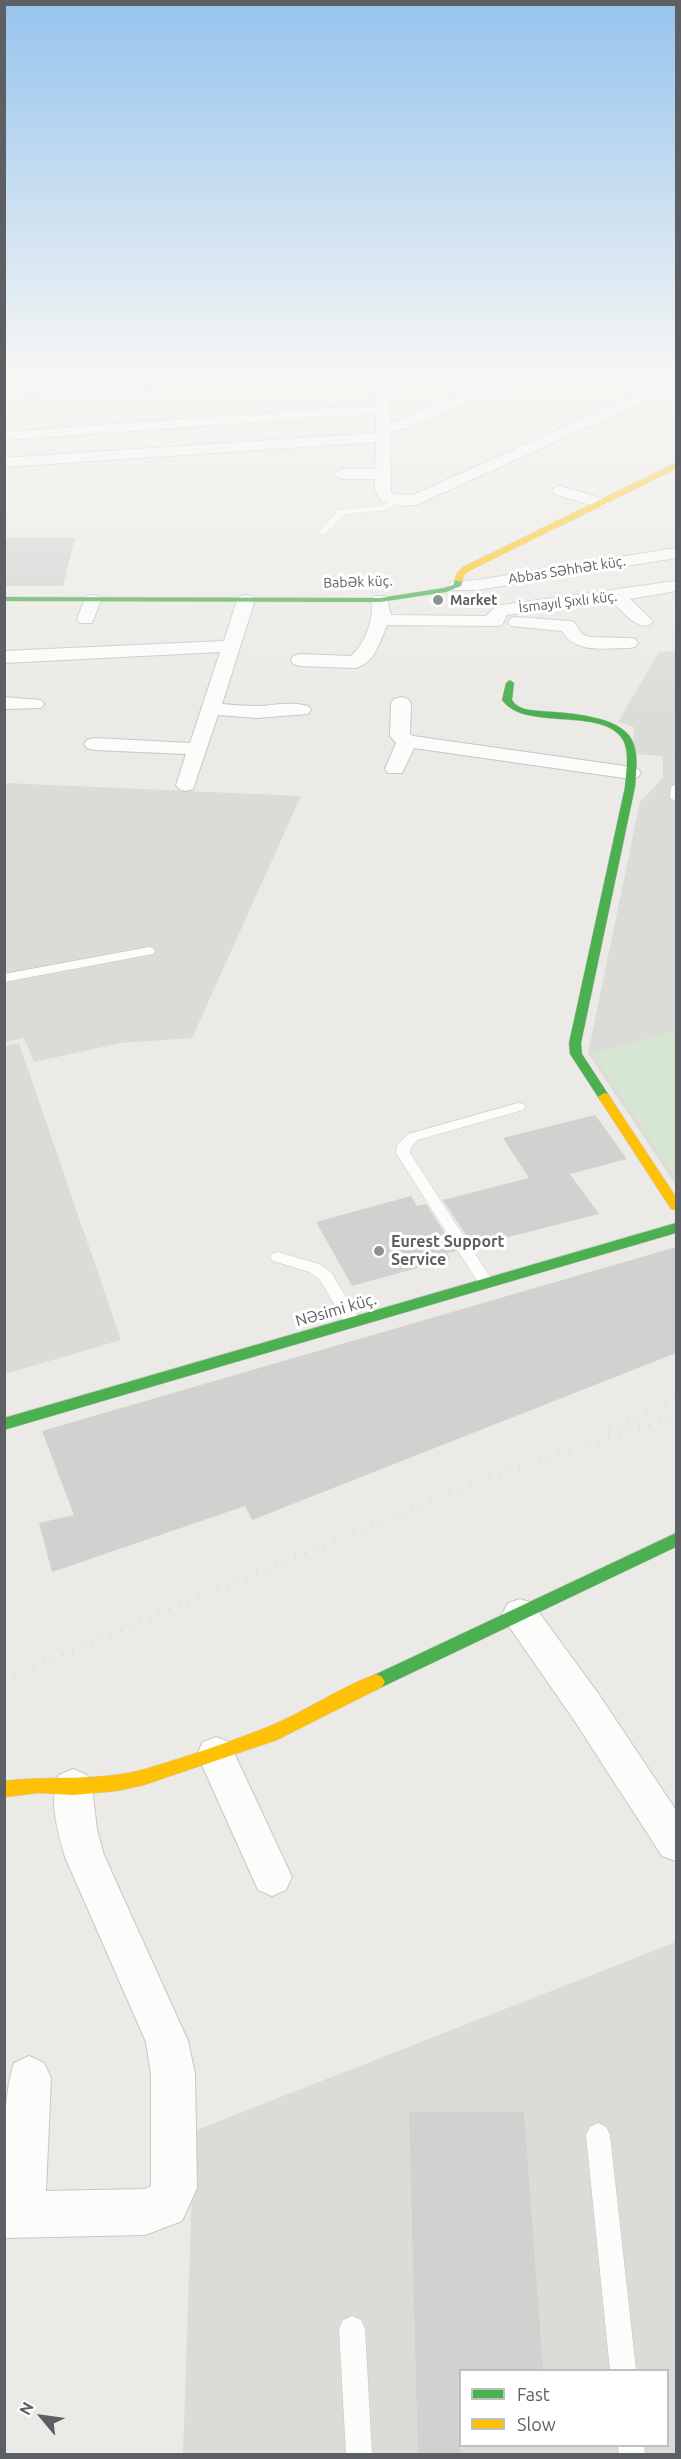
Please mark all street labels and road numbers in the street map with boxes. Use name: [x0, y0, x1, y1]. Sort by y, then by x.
street label: Abbas Səhhət küç.: [507, 552, 627, 588]
street label: Babək küç.: [323, 572, 393, 592]
street label: İsmayıl Şıxlı küç.: [518, 588, 618, 616]
street label: Nəsimi küç.: [293, 1289, 379, 1331]

